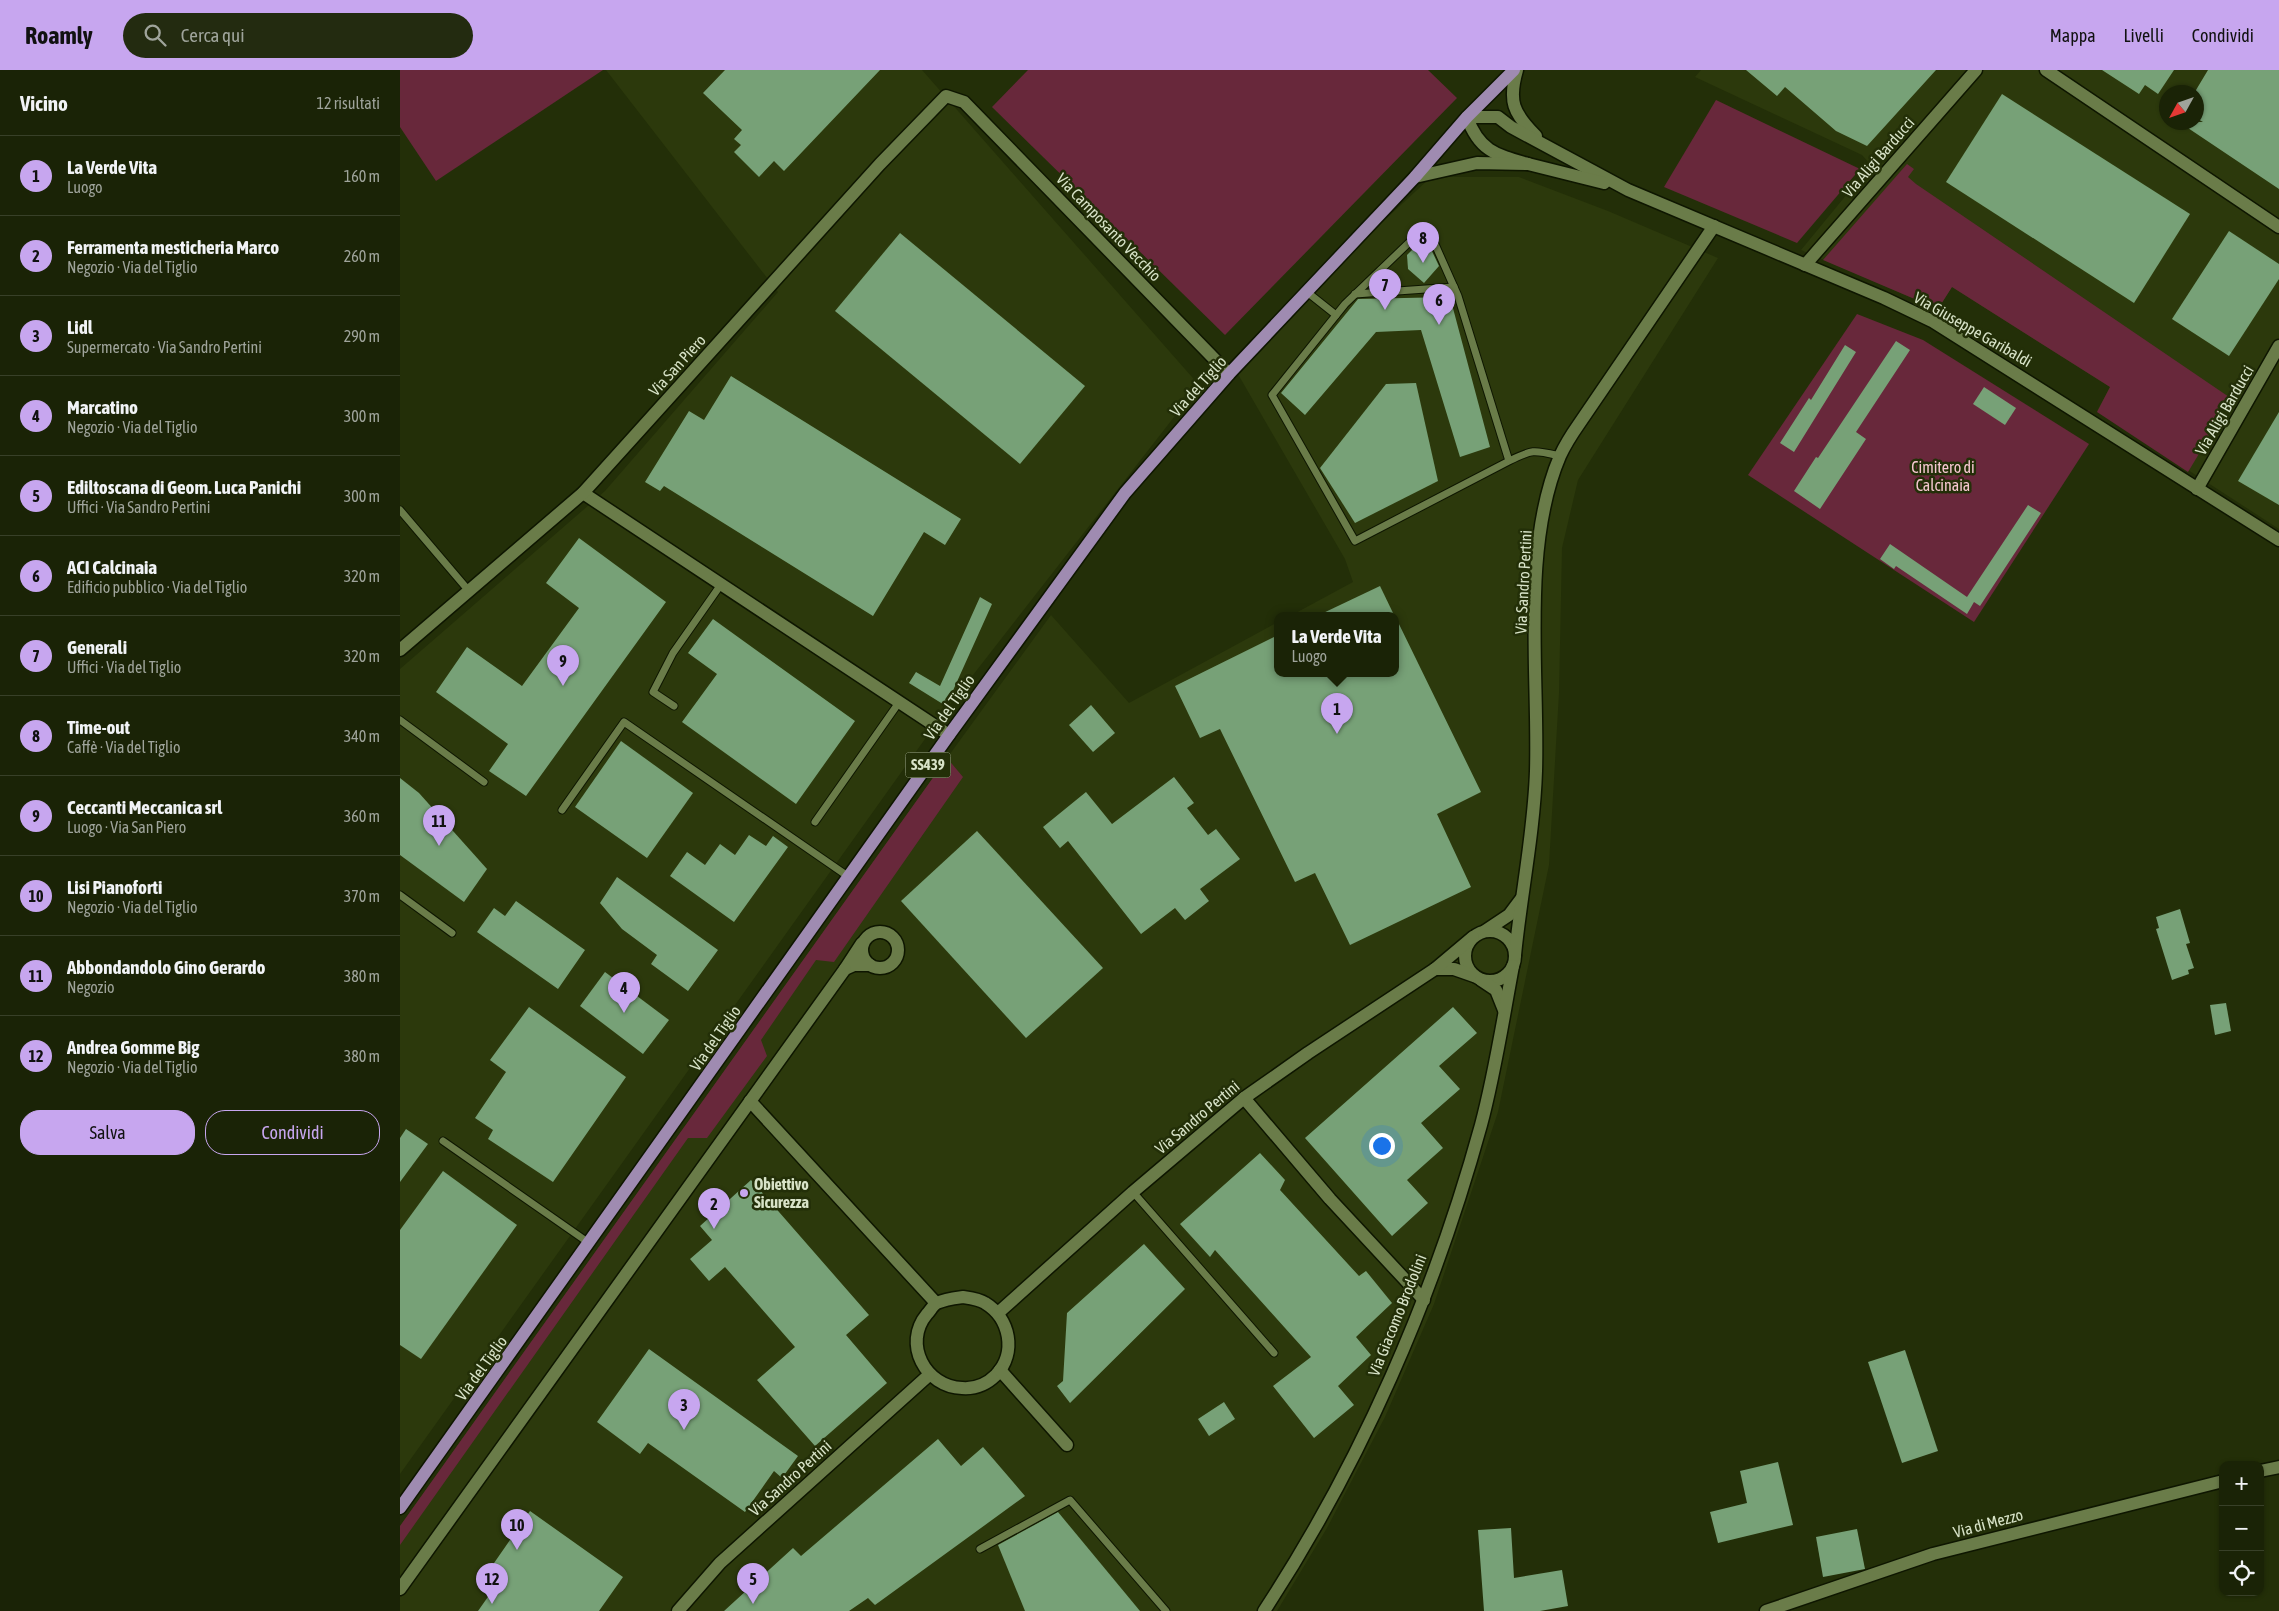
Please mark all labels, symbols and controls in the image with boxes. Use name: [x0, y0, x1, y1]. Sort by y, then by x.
search box: [123, 13, 473, 58]
icon: search: [141, 21, 169, 49]
text: Roamly: [25, 22, 93, 49]
text: Cerca qui: [181, 24, 245, 46]
text: Mappa: [2050, 25, 2096, 46]
text: Livelli: [2124, 25, 2164, 46]
text: Condividi: [2192, 25, 2254, 46]
north arrow: [2159, 85, 2204, 130]
text: Vicino: [20, 91, 68, 115]
text: 12 risultati: [316, 94, 380, 112]
street label: Via Aligi Barducci: [1838, 113, 1918, 201]
text: La Verde Vita: [67, 156, 157, 178]
text: 1: [32, 167, 40, 185]
text: 160 m: [344, 167, 380, 185]
street label: Via Camposanto Vecchio: [1052, 169, 1165, 285]
text: Luogo: [67, 178, 103, 196]
pin: 8: [1407, 222, 1439, 263]
text: Ferramenta mesticheria Marco: [67, 236, 279, 258]
text: 2: [32, 247, 40, 265]
text: 260 m: [344, 247, 380, 265]
text: Negozio · Via del Tiglio: [67, 258, 198, 276]
pin: 7: [1369, 269, 1401, 310]
pin: 6: [1423, 284, 1455, 325]
street label: Via Giuseppe Garibaldi: [1910, 288, 2035, 371]
text: Lidl: [67, 316, 93, 338]
text: 3: [32, 327, 40, 345]
text: 290 m: [344, 327, 380, 345]
street label: Via San Piero: [645, 331, 709, 399]
text: Supermercato · Via Sandro Pertini: [67, 338, 262, 356]
street label: Via del Tiglio: [1166, 352, 1231, 421]
street label: Via Aligi Barducci: [2191, 362, 2258, 458]
text: Marcatino: [67, 396, 138, 418]
text: 4: [32, 407, 40, 425]
text: 300 m: [344, 407, 380, 425]
text: Negozio · Via del Tiglio: [67, 418, 198, 436]
park label: Cimitero di Calcinaia: [1911, 458, 1975, 494]
text: Ediltoscana di Geom. Luca Panichi: [67, 476, 301, 498]
text: 5: [32, 487, 40, 505]
text: 300 m: [344, 487, 380, 505]
text: Uffici · Via Sandro Pertini: [67, 498, 211, 516]
street label: Via Sandro Pertini: [1511, 529, 1535, 635]
text: ACI Calcinaia: [67, 556, 157, 578]
text: 6: [32, 567, 40, 585]
text: 320 m: [344, 567, 380, 585]
text: Edificio pubblico · Via del Tiglio: [67, 578, 247, 596]
popup: [1274, 612, 1399, 677]
text: La Verde Vita: [1292, 625, 1381, 647]
text: Generali: [67, 636, 127, 658]
pin: 9: [547, 645, 579, 686]
text: 7: [32, 647, 40, 665]
text: 320 m: [344, 647, 380, 665]
text: Luogo: [1292, 647, 1327, 665]
text: Uffici · Via del Tiglio: [67, 658, 181, 676]
street label: Via del Tiglio: [920, 671, 979, 744]
pin: 1: [1321, 693, 1353, 734]
text: Time-out: [67, 716, 130, 738]
text: 8: [32, 727, 40, 745]
text: 340 m: [344, 727, 380, 745]
text: Caffè · Via del Tiglio: [67, 738, 181, 756]
road number: SS439: [906, 752, 950, 778]
text: Ceccanti Meccanica srl: [67, 796, 222, 818]
pin: 11: [423, 805, 455, 846]
text: 9: [32, 807, 40, 825]
text: 360 m: [344, 807, 380, 825]
text: Luogo · Via San Piero: [67, 818, 186, 836]
text: Lisi Pianoforti: [67, 876, 162, 898]
text: 10: [28, 887, 44, 905]
text: 370 m: [344, 887, 380, 905]
text: Negozio · Via del Tiglio: [67, 898, 198, 916]
text: Abbondandolo Gino Gerardo: [67, 956, 265, 978]
text: 11: [28, 967, 44, 985]
text: 380 m: [344, 967, 380, 985]
pin: 4: [608, 972, 640, 1013]
text: Negozio: [67, 978, 115, 996]
street label: Via del Tiglio: [686, 1002, 745, 1075]
text: Andrea Gomme Big: [67, 1036, 199, 1058]
text: 12: [28, 1047, 44, 1065]
text: 380 m: [344, 1047, 380, 1065]
text: Negozio · Via del Tiglio: [67, 1058, 198, 1076]
street label: Via Sandro Pertini: [1151, 1077, 1243, 1157]
button: Salva: [20, 1110, 195, 1155]
button: Condividi: [205, 1110, 380, 1155]
your location: [1369, 1133, 1395, 1159]
place label: Obiettivo Sicurezza: [754, 1175, 809, 1211]
marker: Obiettivo Sicurezza: [738, 1187, 750, 1199]
pin: 2: [698, 1188, 730, 1229]
street label: Via Giacomo Brodolini: [1364, 1251, 1430, 1379]
street label: Via del Tiglio: [452, 1332, 511, 1404]
pin: 3: [668, 1389, 700, 1430]
street label: Via Sandro Pertini: [745, 1436, 835, 1520]
map controls: [2219, 1461, 2264, 1596]
button: +: [2219, 1461, 2264, 1506]
street label: Via di Mezzo: [1951, 1505, 2025, 1541]
button: −: [2219, 1506, 2264, 1551]
pin: 10: [501, 1509, 533, 1550]
button: locate: [2219, 1551, 2264, 1596]
pin: 12: [476, 1563, 508, 1604]
pin: 5: [737, 1563, 769, 1604]

